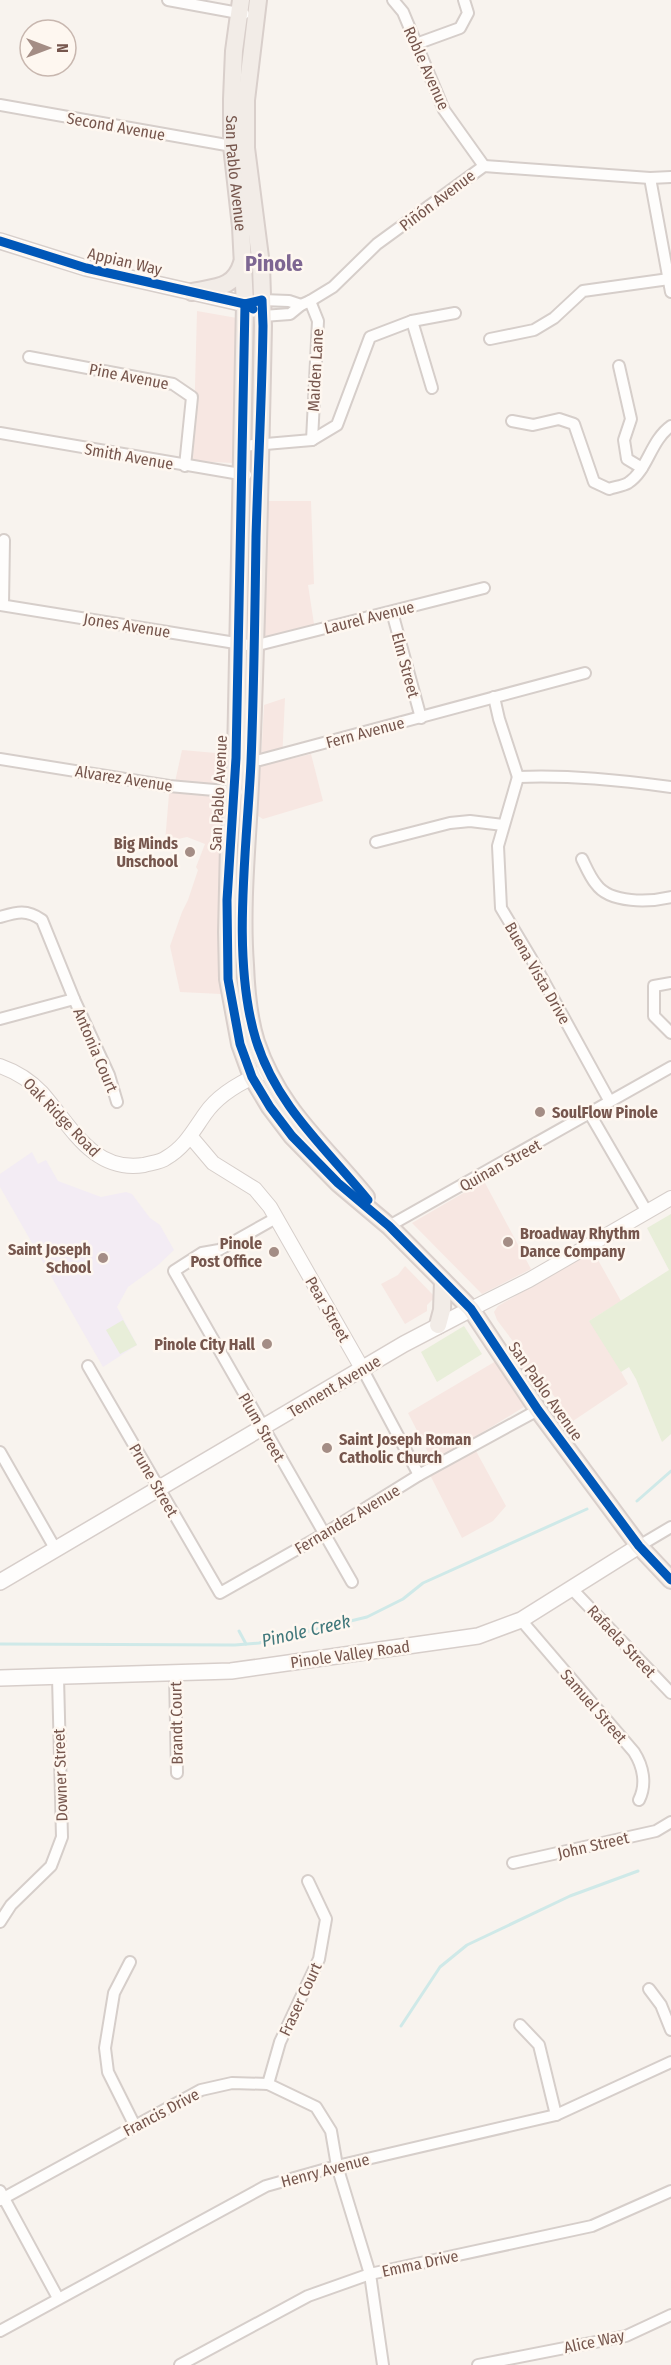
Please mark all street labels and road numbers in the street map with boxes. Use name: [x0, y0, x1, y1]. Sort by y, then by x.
street label: Roble Avenue: [400, 24, 453, 113]
street label: Second Avenue: [65, 108, 167, 145]
street label: San Pablo Avenue: [222, 115, 250, 232]
street label: Piñón Avenue: [396, 166, 479, 235]
street label: Appian Way: [86, 244, 165, 279]
street label: Maiden Lane: [304, 328, 327, 412]
street label: Pine Avenue: [88, 359, 170, 394]
street label: Smith Avenue: [83, 439, 175, 474]
street label: Laurel Avenue: [322, 597, 416, 638]
street label: Jones Avenue: [82, 609, 172, 642]
street label: Elm Street: [388, 630, 424, 701]
street label: Fern Avenue: [324, 713, 406, 752]
street label: San Pablo Avenue: [206, 734, 231, 852]
street label: Alvarez Avenue: [74, 761, 174, 796]
street label: Buena Vista Drive: [501, 919, 575, 1028]
street label: Antonia Court: [69, 1005, 122, 1096]
street label: Oak Ridge Road: [19, 1074, 104, 1161]
street label: Quinan Street: [456, 1135, 545, 1196]
street label: Pear Street: [301, 1273, 354, 1346]
street label: San Pablo Avenue: [504, 1338, 587, 1444]
street label: Tennent Avenue: [284, 1351, 384, 1422]
street label: Plum Street: [234, 1389, 289, 1466]
street label: Prune Street: [125, 1440, 183, 1521]
street label: Fernandez Avenue: [291, 1481, 403, 1558]
street label: Rafaela Street: [583, 1601, 660, 1682]
street label: Pinole Valley Road: [289, 1637, 411, 1672]
street label: Samuel Street: [556, 1665, 631, 1748]
street label: Brandt Court: [166, 1681, 187, 1765]
street label: Downer Street: [49, 1727, 72, 1822]
street label: John Street: [556, 1828, 631, 1863]
street label: Fraser Court: [275, 1959, 326, 2039]
street label: Francis Drive: [120, 2084, 202, 2140]
street label: Henry Avenue: [279, 2150, 371, 2191]
street label: Emma Drive: [380, 2246, 460, 2281]
street label: Alice Way: [562, 2326, 627, 2357]

